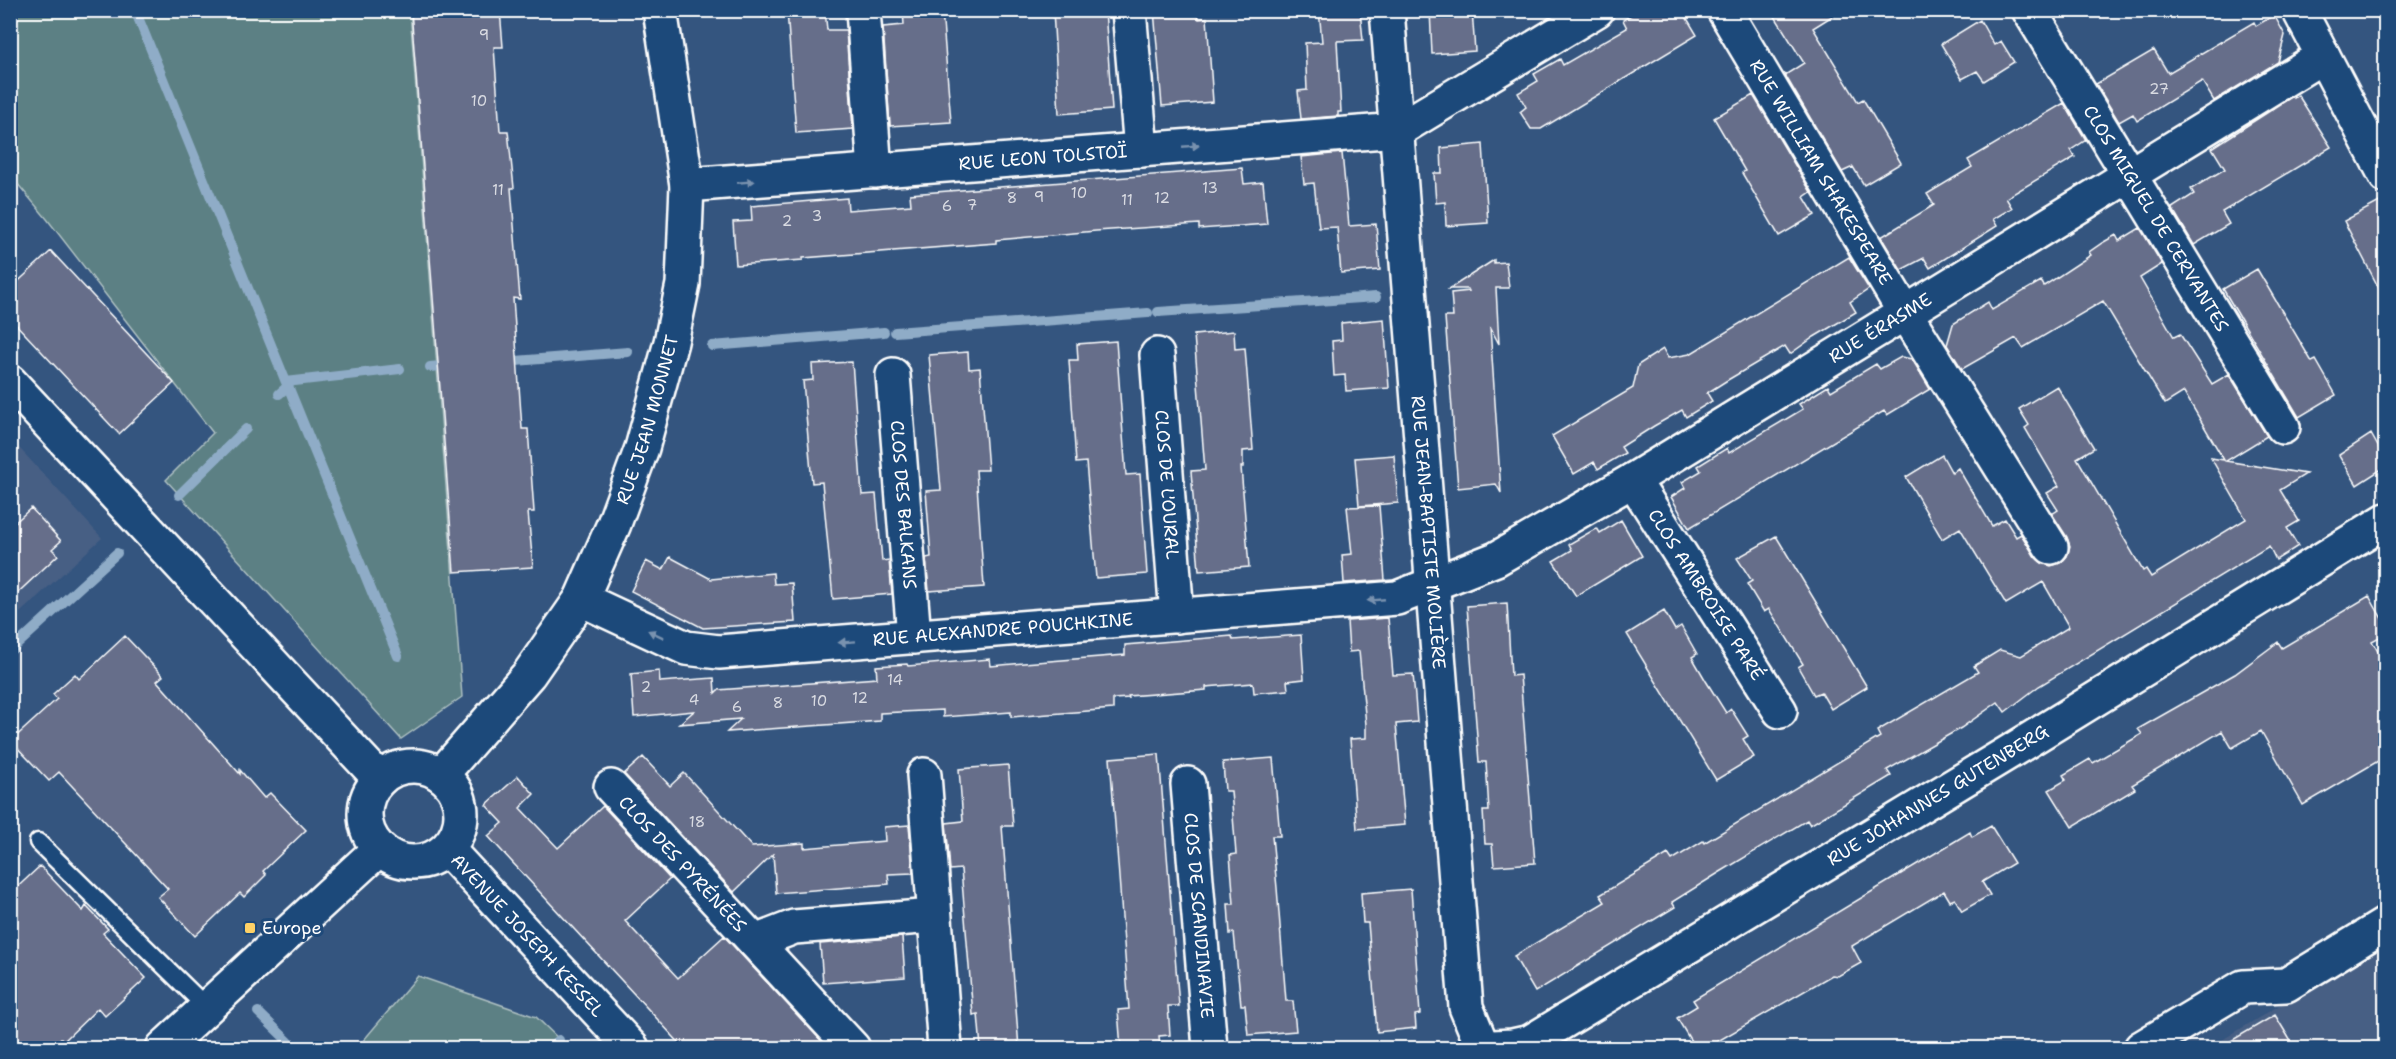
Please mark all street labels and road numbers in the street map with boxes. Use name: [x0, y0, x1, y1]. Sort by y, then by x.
street label: RUE WILLIAM SHAKESPEARE: [1744, 55, 1898, 290]
street label: CLOS MIGUEL DE CERVANTES: [2078, 101, 2234, 336]
street label: RUE LEON TOLSTOÏ: [958, 139, 1128, 176]
street label: RUE ÉRASME: [1824, 287, 1936, 369]
street label: RUE JEAN MONNET: [610, 333, 684, 508]
street label: RUE JEAN-BAPTISTE MOLIÈRE: [1406, 395, 1451, 670]
street label: CLOS DE L'OURAL: [1149, 409, 1185, 561]
street label: CLOS DES BALKANS: [885, 419, 922, 590]
street label: CLOS AMBROISE PARÉ: [1643, 504, 1769, 685]
street label: RUE ALEXANDRE POUCHKINE: [872, 607, 1134, 652]
street label: RUE JOHANNES GUTENBERG: [1823, 719, 2053, 872]
street label: CLOS DES PYRÉNÉES: [613, 790, 752, 938]
street label: CLOS DE SCANDINAVIE: [1178, 812, 1219, 1019]
street label: AVENUE JOSEPH KESSEL: [445, 849, 609, 1022]

